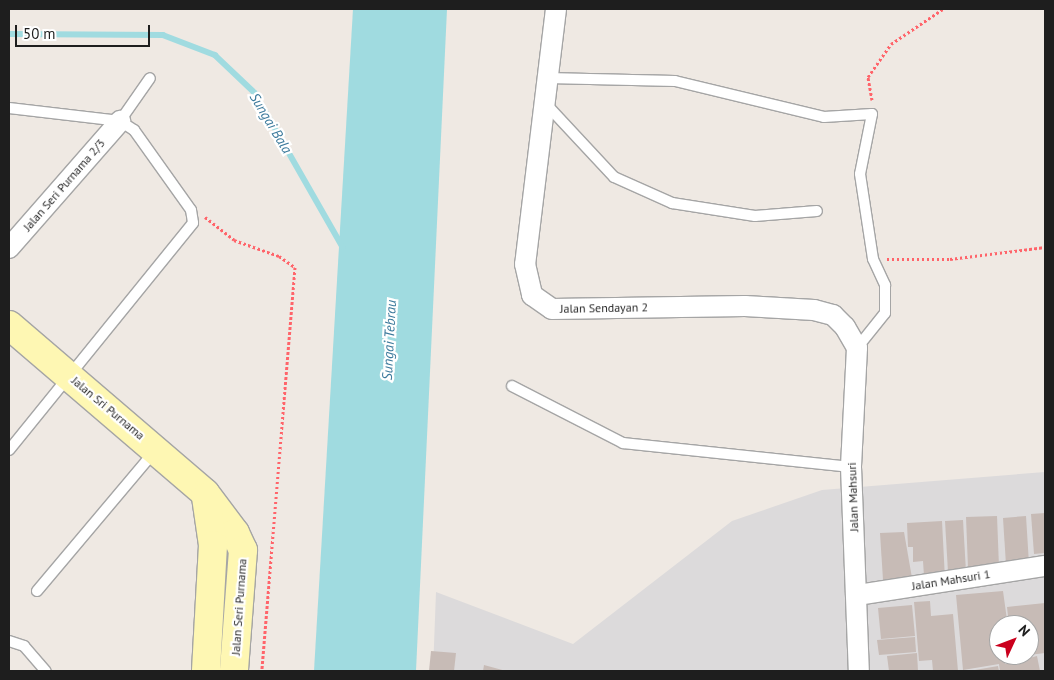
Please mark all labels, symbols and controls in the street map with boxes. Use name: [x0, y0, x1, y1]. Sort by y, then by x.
scale bar: [18, 15, 152, 47]
text: 50 m: [23, 24, 56, 43]
water label: Sungai Bala: [246, 90, 296, 156]
street label: Jalan Seri Purnama 2/3: [20, 136, 108, 234]
water label: Sungai Tebrau: [378, 299, 400, 381]
street label: Jalan Sendayan 2: [560, 300, 648, 316]
street label: Jalan Sri Purnama: [69, 373, 147, 443]
street label: Jalan Mahsuri: [845, 462, 861, 532]
street label: Jalan Seri Purnama: [228, 558, 250, 656]
street label: Jalan Mahsuri 1: [911, 567, 991, 593]
north arrow: [989, 615, 1039, 665]
text: N: [1015, 621, 1034, 640]

